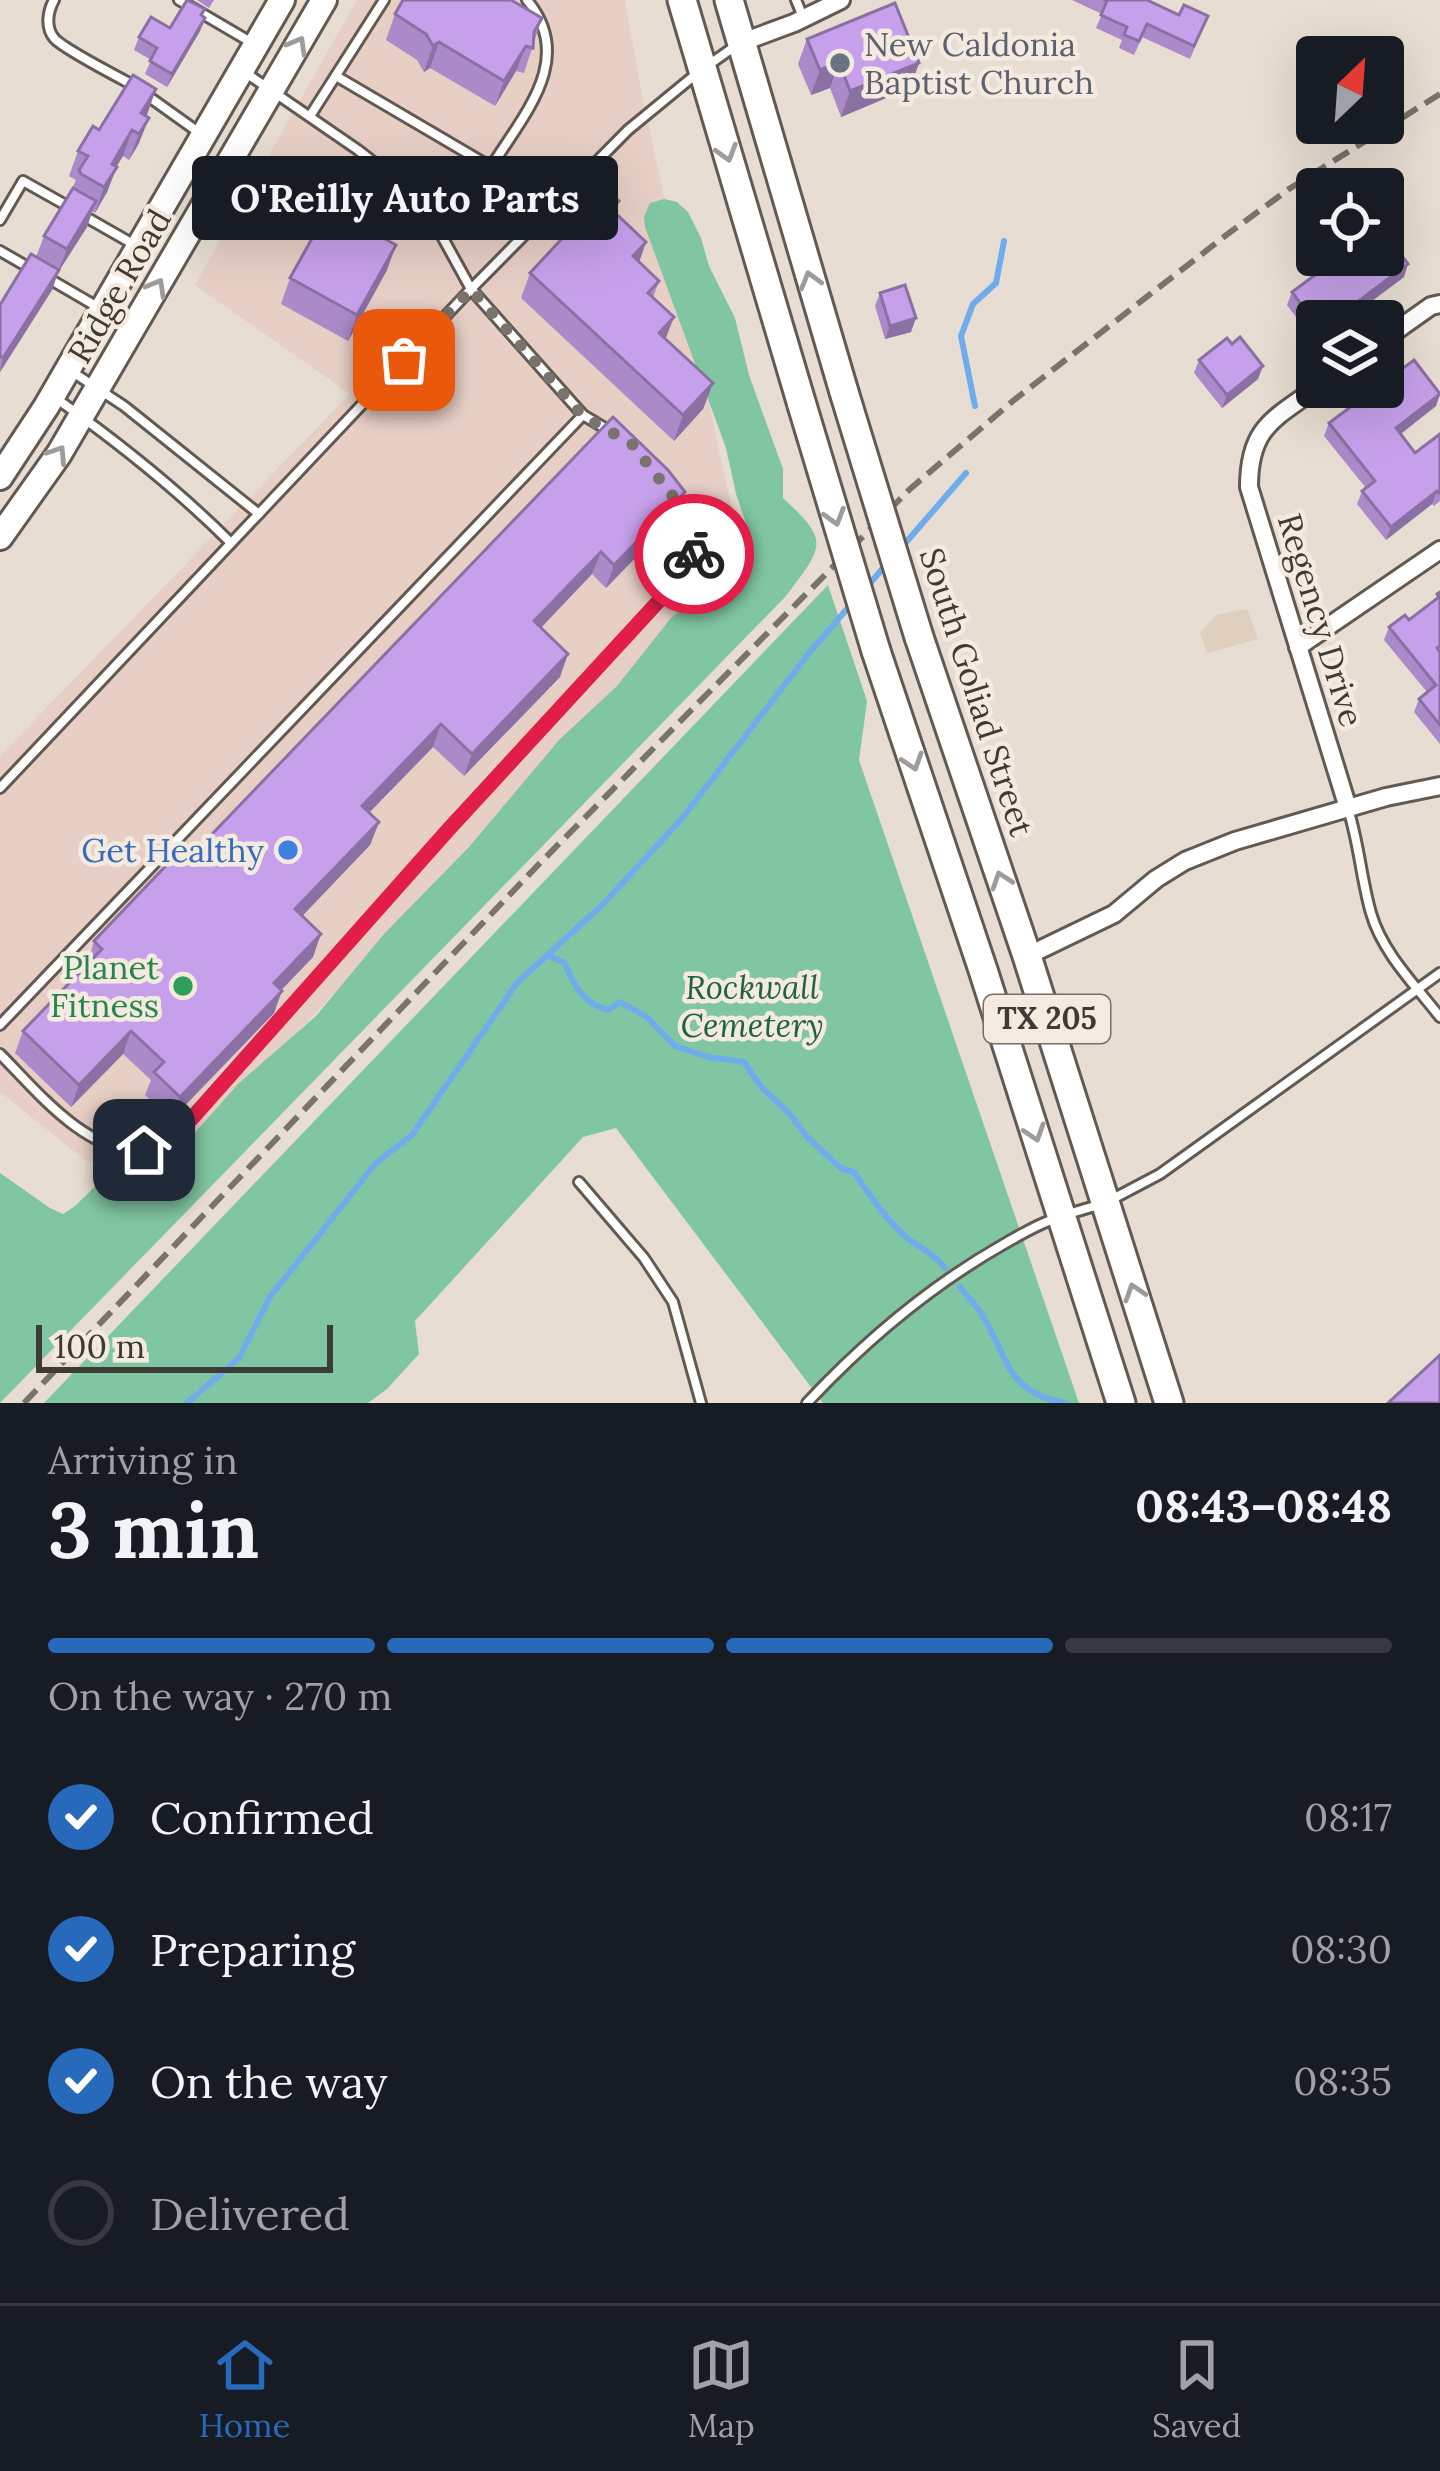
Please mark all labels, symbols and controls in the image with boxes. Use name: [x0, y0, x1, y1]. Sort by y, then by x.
place label: New Caldonia Baptist Church: [864, 23, 1094, 103]
one-way arrow: [283, 36, 306, 57]
north arrow: [1296, 36, 1404, 144]
map controls: [1296, 36, 1404, 408]
marker: New Caldonia Baptist Church: [827, 50, 853, 76]
one-way arrow: [713, 141, 738, 162]
callout: O'Reilly Auto Parts: [191, 156, 617, 240]
button: locate: [1296, 168, 1404, 276]
text: O'Reilly Auto Parts: [230, 173, 580, 223]
street label: Ridge Road: [58, 201, 180, 371]
one-way arrow: [799, 270, 824, 291]
one-way arrow: [142, 278, 165, 300]
button: layers: [1296, 300, 1404, 408]
pin: [353, 309, 455, 411]
icon: bag: [371, 327, 437, 393]
one-way arrow: [44, 445, 66, 467]
courier: [634, 494, 754, 614]
one-way arrow: [821, 506, 846, 527]
street label: Regency Drive: [1269, 508, 1373, 732]
icon: bike: [661, 521, 727, 587]
street label: South Goliad Street: [911, 543, 1043, 842]
one-way arrow: [898, 751, 923, 772]
place label: Get Healthy: [81, 829, 265, 871]
marker: Get Healthy: [275, 837, 301, 863]
one-way arrow: [991, 870, 1016, 891]
place label: Planet Fitness: [50, 946, 159, 1026]
park label: Rockwall Cemetery: [680, 966, 824, 1046]
marker: Planet Fitness: [170, 973, 196, 999]
road number: TX 205: [984, 995, 1110, 1043]
pin: [93, 1099, 195, 1201]
icon: home: [111, 1117, 177, 1183]
one-way arrow: [1021, 1122, 1046, 1143]
one-way arrow: [1123, 1282, 1148, 1303]
scale bar: [36, 1319, 333, 1372]
text: 100 m: [54, 1325, 145, 1367]
text: Arriving in: [48, 1435, 238, 1485]
text: 08:43–08:48: [1135, 1477, 1392, 1534]
text: 3 min: [48, 1480, 259, 1579]
text: On the way · 270 m: [48, 1671, 392, 1721]
icon: check: [48, 1784, 114, 1850]
text: Confirmed: [150, 1789, 374, 1846]
text: 08:17: [1304, 1792, 1392, 1842]
icon: check: [48, 1916, 114, 1982]
text: Preparing: [150, 1921, 355, 1978]
text: 08:30: [1290, 1924, 1392, 1974]
icon: check: [48, 2048, 114, 2114]
text: On the way: [150, 2053, 388, 2110]
text: 08:35: [1293, 2056, 1392, 2106]
text: Delivered: [150, 2185, 350, 2242]
tab: Home: [199, 2332, 290, 2446]
tab: Map: [688, 2332, 755, 2446]
tab: Saved: [1152, 2332, 1241, 2446]

